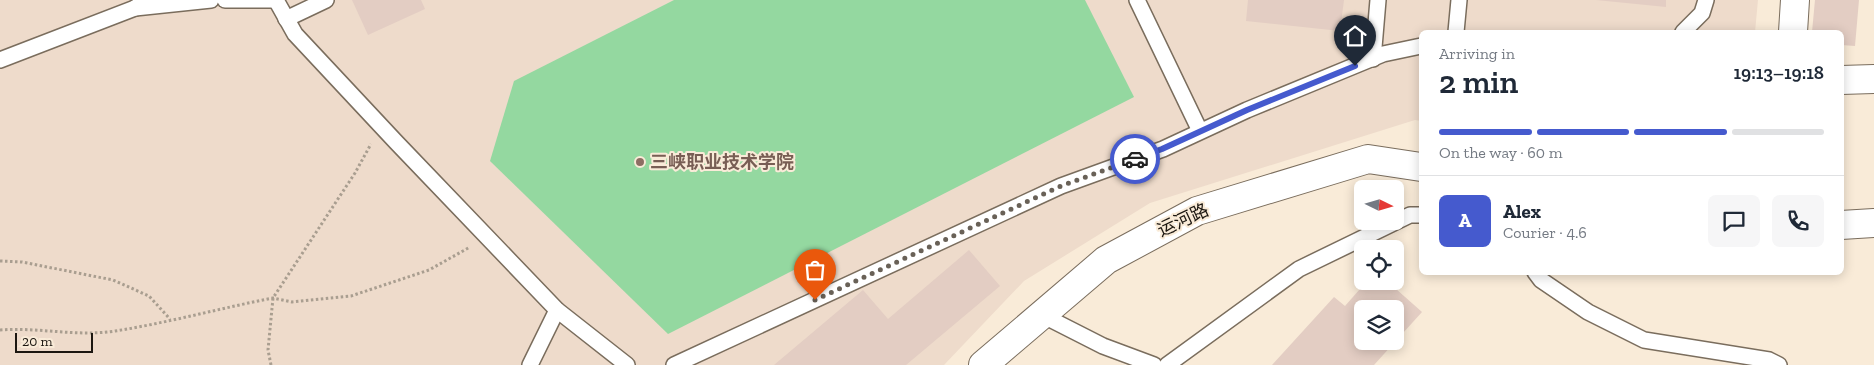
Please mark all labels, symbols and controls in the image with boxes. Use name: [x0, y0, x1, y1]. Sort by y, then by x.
pin: [1334, 15, 1376, 66]
icon: home: [1341, 22, 1369, 50]
text: Arriving in: [1439, 44, 1515, 63]
text: 19:13–19:18: [1733, 61, 1824, 84]
text: 2 min: [1439, 63, 1518, 101]
courier: [1110, 134, 1160, 184]
text: On the way · 60 m: [1439, 143, 1563, 162]
icon: car: [1121, 145, 1149, 173]
place label: 三峡职业技术学院: [650, 151, 794, 173]
marker: 三峡职业技术学院: [634, 156, 646, 168]
north arrow: [1354, 180, 1404, 230]
map controls: [1354, 180, 1404, 350]
button: chat: [1708, 195, 1760, 247]
button: phone: [1772, 195, 1824, 247]
street label: 运河路: [1154, 199, 1212, 241]
text: Alex: [1503, 200, 1541, 223]
text: A: [1458, 209, 1472, 232]
text: Courier · 4.6: [1503, 223, 1587, 242]
button: locate: [1354, 240, 1404, 290]
pin: [794, 249, 836, 300]
icon: bag: [801, 256, 829, 284]
button: layers: [1354, 300, 1404, 350]
scale bar: [15, 330, 92, 353]
text: 20 m: [22, 333, 53, 350]

